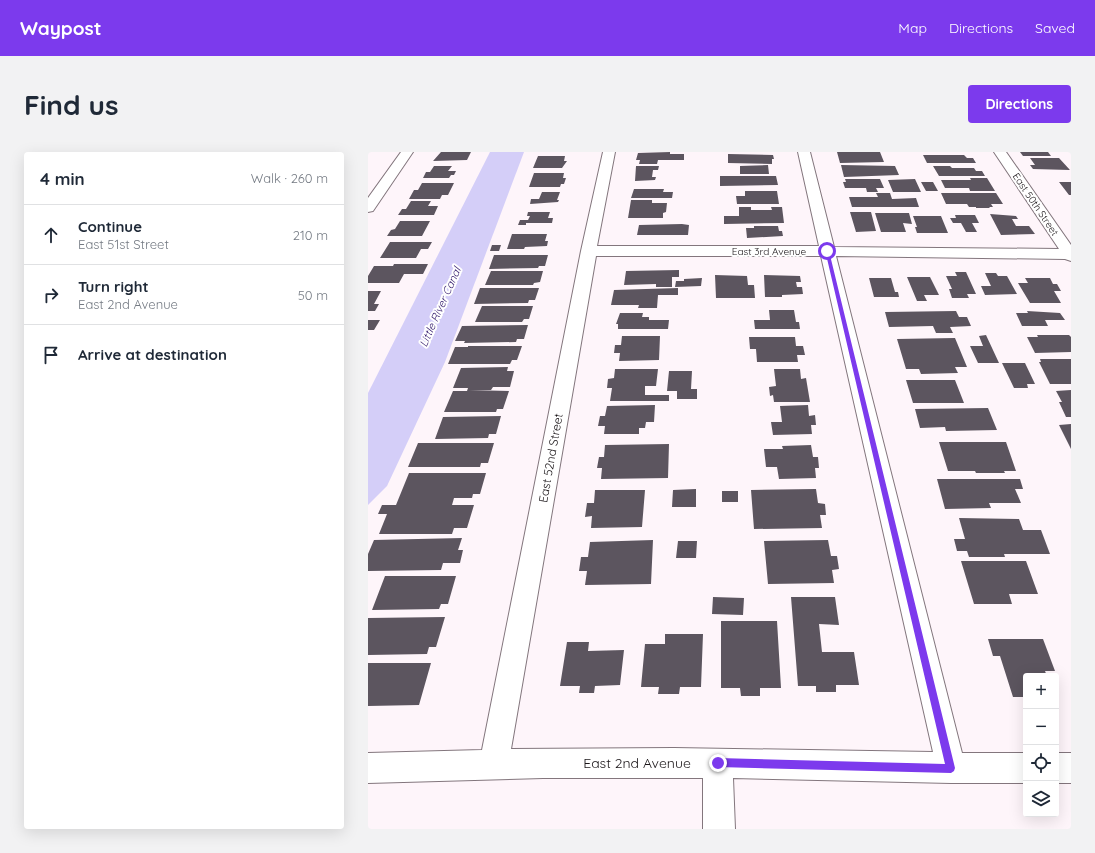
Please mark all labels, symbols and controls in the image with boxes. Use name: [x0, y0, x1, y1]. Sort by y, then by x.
text: Waypost: [20, 16, 102, 40]
text: Map: [898, 19, 927, 37]
text: Directions: [949, 19, 1013, 37]
text: Saved: [1035, 19, 1075, 37]
button: Directions: [968, 85, 1071, 123]
text: Find us: [24, 87, 118, 122]
text: 4 min: [40, 168, 85, 189]
text: Walk · 260 m: [251, 170, 328, 186]
street label: East 50th Street: [1010, 170, 1062, 239]
text: Continue: [78, 217, 142, 236]
icon: ahead: [40, 224, 62, 246]
text: 210 m: [293, 227, 328, 243]
text: East 51st Street: [78, 236, 169, 252]
route start: [818, 242, 836, 260]
street label: East 3rd Avenue: [732, 245, 807, 258]
water label: Little River Canal: [416, 264, 464, 349]
text: Turn right: [78, 277, 149, 296]
icon: right: [40, 284, 62, 306]
text: 50 m: [298, 287, 328, 303]
text: East 2nd Avenue: [78, 296, 178, 312]
icon: arrive: [40, 344, 62, 366]
text: Arrive at destination: [78, 345, 227, 364]
street label: East 52nd Street: [535, 412, 566, 504]
map controls: [1023, 673, 1059, 817]
button: +: [1023, 673, 1059, 709]
button: −: [1023, 709, 1059, 745]
button: locate: [1023, 745, 1059, 781]
street label: East 2nd Avenue: [583, 754, 691, 772]
route end: [709, 754, 727, 772]
button: layers: [1023, 781, 1059, 817]

